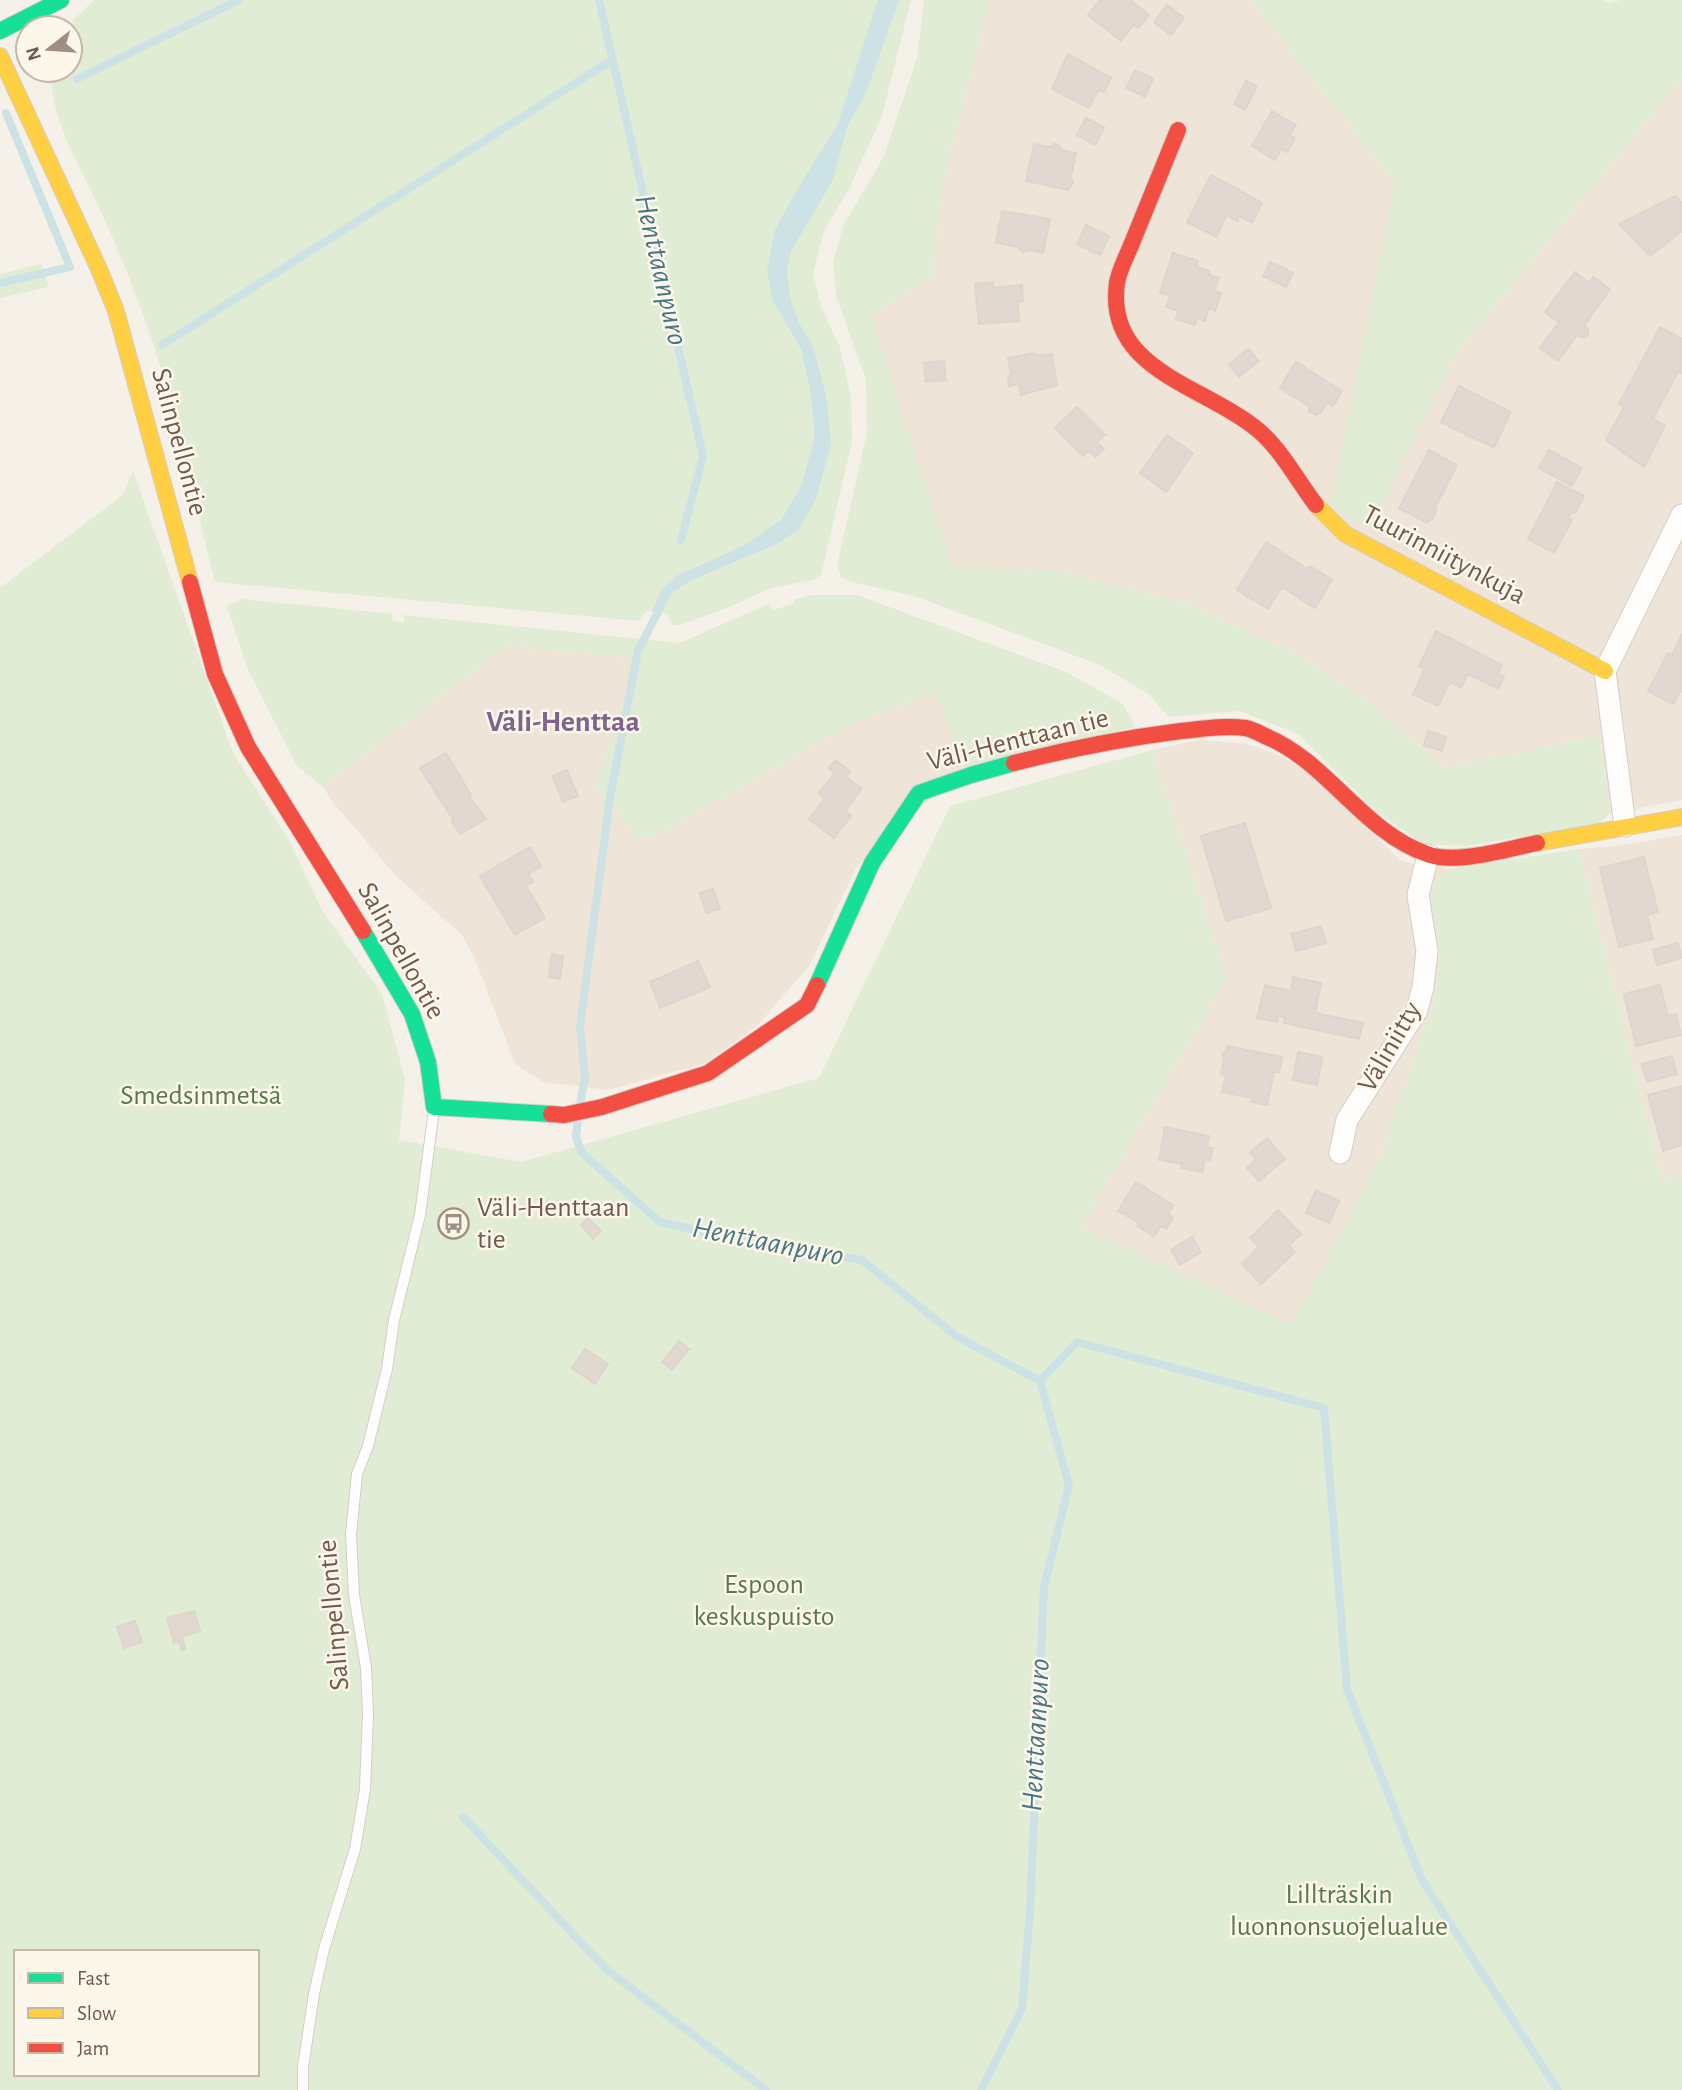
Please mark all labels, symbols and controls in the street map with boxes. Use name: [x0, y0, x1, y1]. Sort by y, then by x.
north arrow: [14, 14, 84, 84]
text: N: [23, 44, 45, 63]
water label: Henttaanpuro: [629, 192, 693, 348]
street label: Salinpellontie: [146, 365, 212, 519]
street label: Tuurinniitynkuja: [1358, 500, 1530, 610]
street label: Väli-Henttaan tie: [924, 704, 1112, 776]
district label: Väli-Henttaa: [486, 707, 640, 737]
street label: Salinpellontie: [352, 878, 450, 1024]
street label: Väliniitty: [1353, 997, 1427, 1097]
park label: Smedsinmetsä: [120, 1082, 282, 1110]
place label: Väli-Henttaan tie: [477, 1194, 630, 1254]
bus stop icon: Väli-Henttaan tie: [437, 1207, 471, 1241]
water label: Henttaanpuro: [690, 1213, 846, 1271]
street label: Salinpellontie: [313, 1538, 355, 1692]
park label: Espoon keskuspuisto: [694, 1571, 834, 1631]
water label: Henttaanpuro: [1017, 1658, 1055, 1812]
park label: Lillträskin luonnonsuojelualue: [1230, 1881, 1448, 1941]
legend: [14, 1950, 259, 2076]
text: Fast: [77, 1968, 110, 1989]
text: Slow: [77, 2003, 116, 2024]
text: Jam: [77, 2038, 109, 2059]

